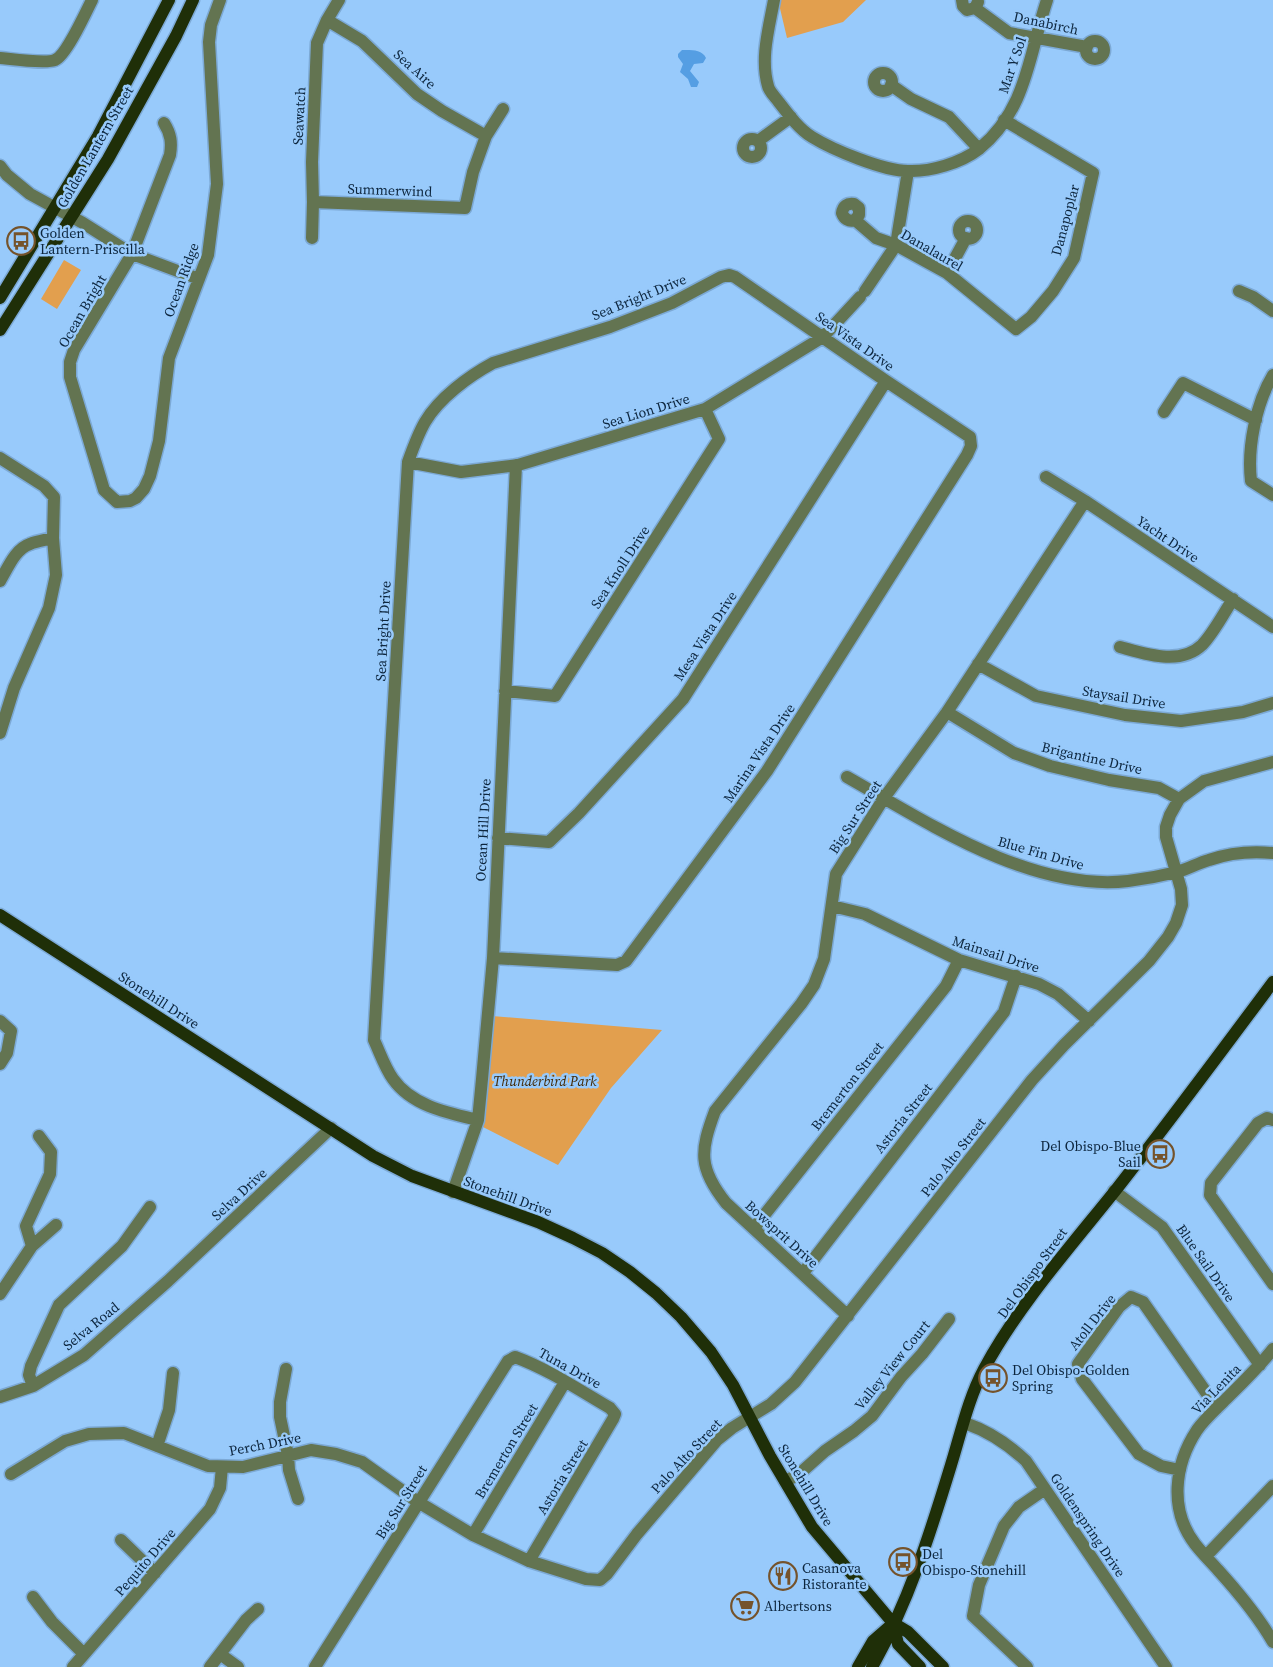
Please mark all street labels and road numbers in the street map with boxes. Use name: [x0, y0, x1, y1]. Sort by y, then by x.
street label: Danabirch: [1012, 6, 1080, 40]
street label: Mar Y Sol: [993, 34, 1031, 96]
street label: Sea Aire: [389, 45, 441, 93]
street label: Golden Lantern Street: [52, 82, 138, 212]
street label: Seawatch: [287, 86, 311, 146]
street label: Summerwind: [347, 179, 433, 201]
street label: Danapoplar: [1046, 182, 1084, 258]
street label: Danalaurel: [897, 224, 967, 276]
street label: Ocean Ridge: [158, 240, 204, 320]
street label: Sea Bright Drive: [589, 269, 689, 325]
street label: Ocean Bright: [53, 270, 111, 351]
street label: Sea Vista Drive: [812, 306, 898, 376]
street label: Sea Lion Drive: [600, 388, 692, 434]
street label: Yacht Drive: [1133, 511, 1203, 567]
street label: Sea Knoll Drive: [586, 522, 654, 612]
street label: Sea Bright Drive: [370, 580, 396, 682]
street label: Mesa Vista Drive: [668, 587, 742, 685]
street label: Staysail Drive: [1081, 681, 1167, 713]
street label: Marina Vista Drive: [718, 699, 800, 807]
street label: Brigantine Drive: [1040, 737, 1144, 779]
street label: Big Sur Street: [824, 776, 887, 858]
street label: Ocean Hill Drive: [470, 778, 496, 882]
street label: Blue Fin Drive: [996, 831, 1086, 875]
street label: Mainsail Drive: [950, 930, 1042, 978]
street label: Stonehill Drive: [115, 966, 203, 1034]
street label: Bremerton Street: [806, 1037, 888, 1135]
street label: Astoria Street: [869, 1078, 937, 1157]
street label: Palo Alto Street: [916, 1113, 991, 1201]
street label: Selva Drive: [207, 1163, 271, 1225]
street label: Stonehill Drive: [461, 1171, 555, 1221]
street label: Bowsprit Drive: [741, 1196, 823, 1272]
street label: Blue Sail Drive: [1172, 1220, 1240, 1306]
street label: Del Obispo Street: [992, 1223, 1072, 1322]
street label: Atoll Drive: [1064, 1290, 1120, 1354]
street label: Selva Road: [59, 1297, 123, 1355]
street label: Valley View Court: [850, 1316, 935, 1414]
street label: Tuna Drive: [535, 1343, 605, 1393]
street label: Via Lenita: [1187, 1359, 1246, 1419]
street label: Bremerton Street: [470, 1399, 543, 1502]
street label: Palo Alto Street: [646, 1414, 726, 1498]
street label: Perch Drive: [227, 1427, 303, 1461]
street label: Astoria Street: [532, 1435, 593, 1518]
street label: Stonehill Drive: [774, 1440, 838, 1530]
street label: Big Sur Street: [370, 1461, 432, 1543]
street label: Goldenspring Drive: [1046, 1469, 1130, 1581]
street label: Pequito Drive: [110, 1524, 180, 1600]

